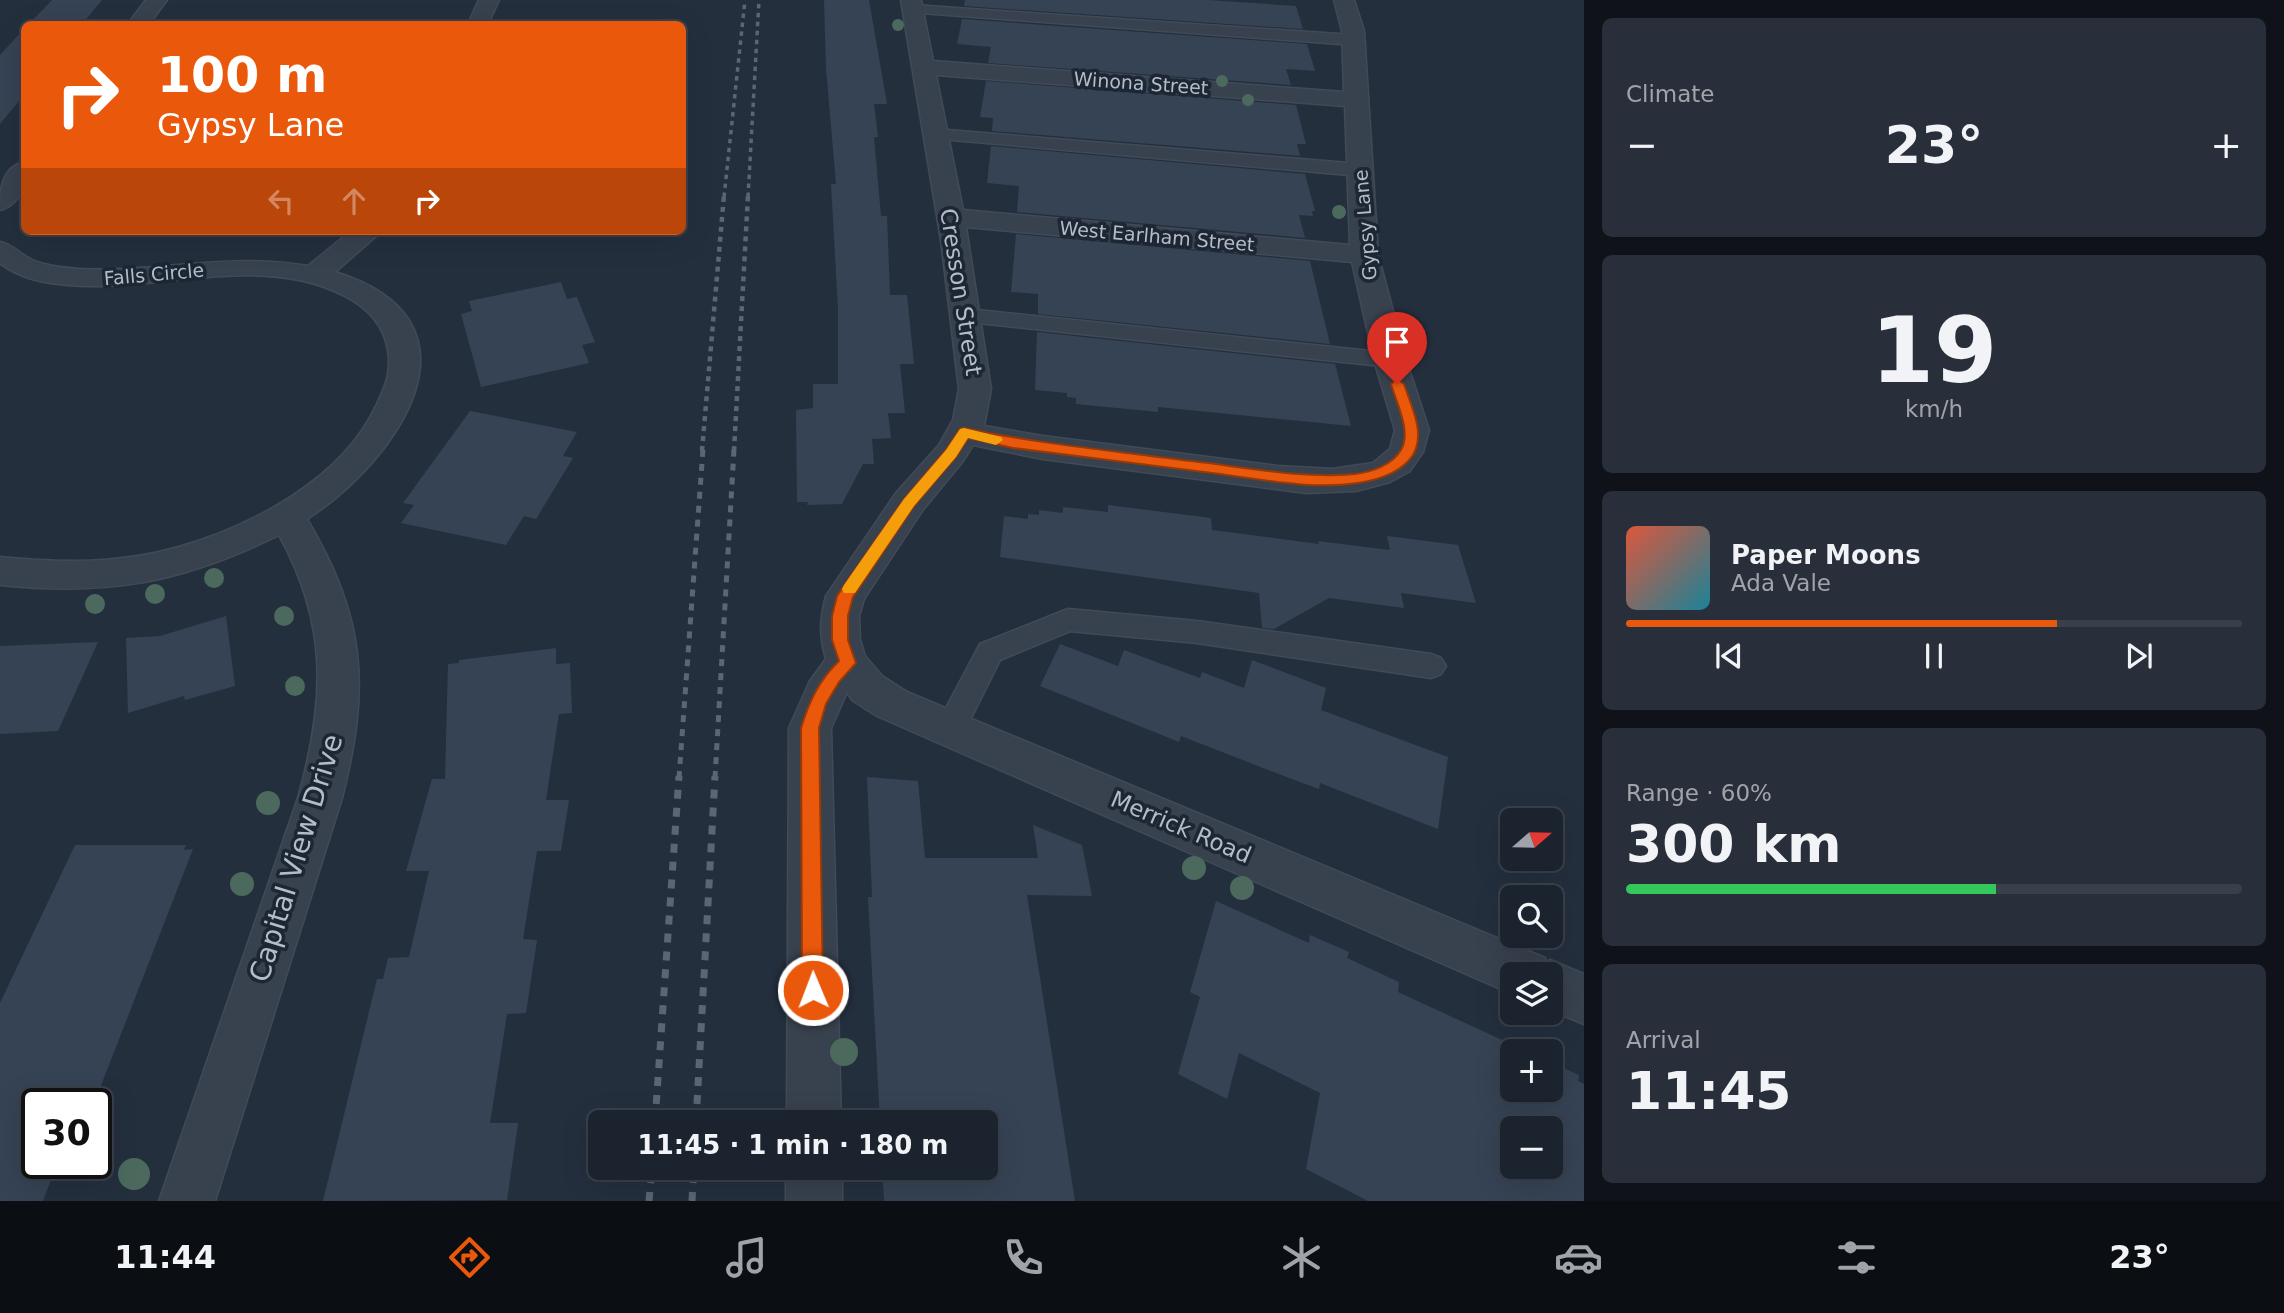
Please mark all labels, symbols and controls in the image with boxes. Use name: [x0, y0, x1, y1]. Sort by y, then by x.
text: 100 m: [157, 47, 327, 104]
icon: right: [42, 49, 133, 140]
street label: Winona Street: [1073, 67, 1209, 99]
text: Climate: [1626, 81, 1715, 107]
text: Gypsy Lane: [157, 106, 344, 144]
text: 23°: [1885, 115, 1983, 175]
text: −: [1626, 123, 1658, 167]
text: +: [2210, 123, 2242, 167]
street label: Gypsy Lane: [1349, 169, 1381, 281]
icon: left: [262, 182, 300, 220]
icon: ahead: [335, 182, 373, 220]
icon: right: [408, 182, 446, 220]
street label: Cresson Street: [935, 207, 987, 377]
street label: West Earlham Street: [1059, 217, 1255, 255]
street label: Falls Circle: [103, 259, 205, 289]
text: 19: [1871, 298, 1997, 403]
pin: [1367, 312, 1427, 384]
icon: arrive: [1378, 323, 1416, 361]
text: km/h: [1905, 396, 1963, 422]
text: Paper Moons: [1731, 540, 1921, 570]
text: Ada Vale: [1731, 570, 1831, 596]
icon: previous: [1710, 637, 1748, 675]
icon: pause: [1915, 637, 1953, 675]
icon: next: [2120, 637, 2158, 675]
street label: Capital View Drive: [243, 730, 349, 986]
text: Range · 60%: [1626, 780, 1772, 806]
street label: Merrick Road: [1107, 786, 1255, 868]
north arrow: [1500, 808, 1563, 872]
map controls: [1500, 808, 1563, 1179]
text: 300 km: [1626, 814, 1841, 874]
button: search: [1500, 885, 1563, 948]
position arrow: [776, 953, 850, 1027]
button: layers: [1500, 962, 1563, 1025]
text: Arrival: [1626, 1027, 1701, 1053]
button: +: [1500, 1039, 1563, 1102]
text: 11:45: [1626, 1061, 1792, 1121]
speed limit sign: 30: [21, 1088, 112, 1179]
button: −: [1500, 1116, 1563, 1179]
text: 11:45 · 1 min · 180 m: [638, 1130, 948, 1160]
icon: directions: [445, 1233, 494, 1282]
icon: music: [722, 1233, 771, 1282]
icon: phone: [999, 1233, 1048, 1282]
icon: climate: [1277, 1233, 1326, 1282]
icon: car: [1554, 1233, 1603, 1282]
icon: filters: [1832, 1233, 1881, 1282]
text: 11:44: [114, 1238, 216, 1276]
text: 23°: [2109, 1238, 2170, 1276]

